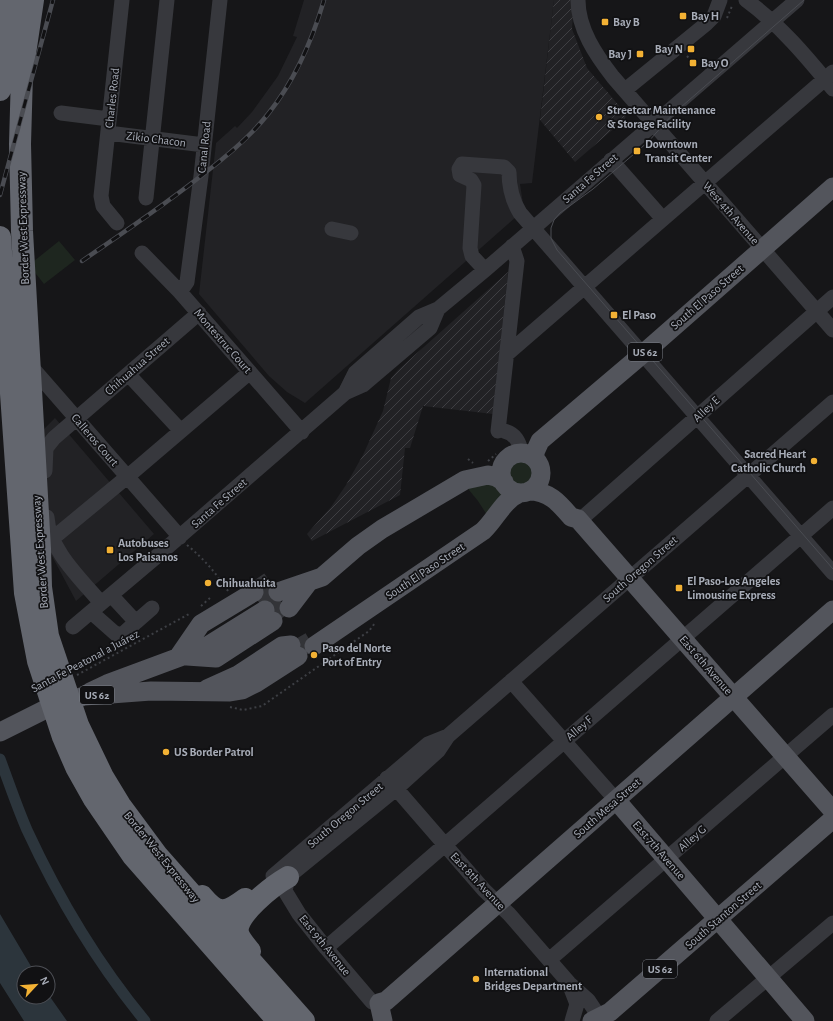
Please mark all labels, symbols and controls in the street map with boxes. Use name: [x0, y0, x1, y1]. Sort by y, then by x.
place label: Bay H: [691, 10, 719, 23]
marker: Bay H: [678, 11, 688, 21]
place label: Bay B: [613, 16, 640, 29]
marker: Bay B: [600, 17, 610, 27]
place label: Bay N: [655, 43, 683, 56]
marker: Bay N: [686, 44, 696, 54]
place label: Bay J: [608, 48, 632, 61]
marker: Bay J: [635, 49, 645, 59]
place label: Bay O: [701, 57, 729, 70]
marker: Bay O: [688, 58, 698, 68]
street label: Charles Road: [103, 67, 121, 129]
place label: Streetcar Maintenance & Storage Facility: [607, 104, 716, 131]
marker: Streetcar Maintenance & Storage Facility: [594, 112, 604, 122]
street label: Canal Road: [195, 120, 213, 174]
street label: Zikio Chacon: [125, 129, 187, 149]
place label: Downtown Transit Center: [645, 138, 713, 164]
marker: Downtown Transit Center: [632, 146, 642, 156]
street label: Santa Fe Street: [560, 151, 620, 205]
street label: Border West Expressway: [15, 171, 32, 285]
street label: West 4th Avenue: [701, 179, 761, 247]
street label: South El Paso Street: [668, 262, 746, 332]
street label: Montestruc Court: [192, 307, 254, 376]
place label: El Paso: [622, 309, 656, 321]
marker: El Paso: [609, 310, 619, 320]
street label: Chihuahua Street: [102, 335, 172, 397]
road number: US 62: [628, 343, 662, 361]
street label: Alley E: [690, 394, 722, 425]
street label: Calleros Court: [69, 412, 121, 469]
place label: Sacred Heart Catholic Church: [731, 448, 806, 474]
marker: Sacred Heart Catholic Church: [809, 456, 819, 466]
street label: Santa Fe Street: [189, 476, 249, 530]
street label: Border West Expressway: [30, 495, 51, 609]
street label: South Oregon Street: [600, 533, 680, 605]
place label: Autobuses Los Paisanos: [118, 537, 178, 563]
street label: South El Paso Street: [383, 540, 467, 602]
marker: Autobuses Los Paisanos: [105, 545, 115, 555]
place label: El Paso-Los Angeles Limousine Express: [687, 575, 780, 601]
place label: Chihuahuita: [216, 577, 276, 589]
marker: Chihuahuita: [203, 578, 213, 588]
marker: El Paso-Los Angeles Limousine Express: [674, 583, 684, 593]
street label: Santa Fe Peatonal a Juárez: [29, 627, 141, 695]
street label: East 6th Avenue: [677, 633, 735, 697]
place label: Paso del Norte Port of Entry: [322, 642, 392, 669]
marker: Paso del Norte Port of Entry: [309, 650, 319, 660]
road number: US 62: [80, 686, 114, 704]
street label: Alley F: [563, 713, 596, 743]
place label: US Border Patrol: [174, 746, 254, 758]
marker: US Border Patrol: [161, 747, 171, 757]
street label: South Mesa Street: [571, 776, 643, 840]
street label: South Oregon Street: [305, 780, 385, 850]
street label: Border West Expressway: [121, 809, 202, 905]
street label: East 7th Avenue: [630, 818, 688, 882]
street label: Alley G: [676, 823, 709, 854]
street label: East 8th Avenue: [448, 850, 508, 912]
street label: South Stanton Street: [683, 879, 763, 951]
street label: East 9th Avenue: [297, 912, 353, 978]
road number: US 62: [643, 960, 677, 978]
north arrow: [16, 965, 56, 1005]
place label: International Bridges Department: [484, 966, 582, 992]
marker: International Bridges Department: [471, 974, 481, 984]
text: N: [38, 975, 51, 987]

